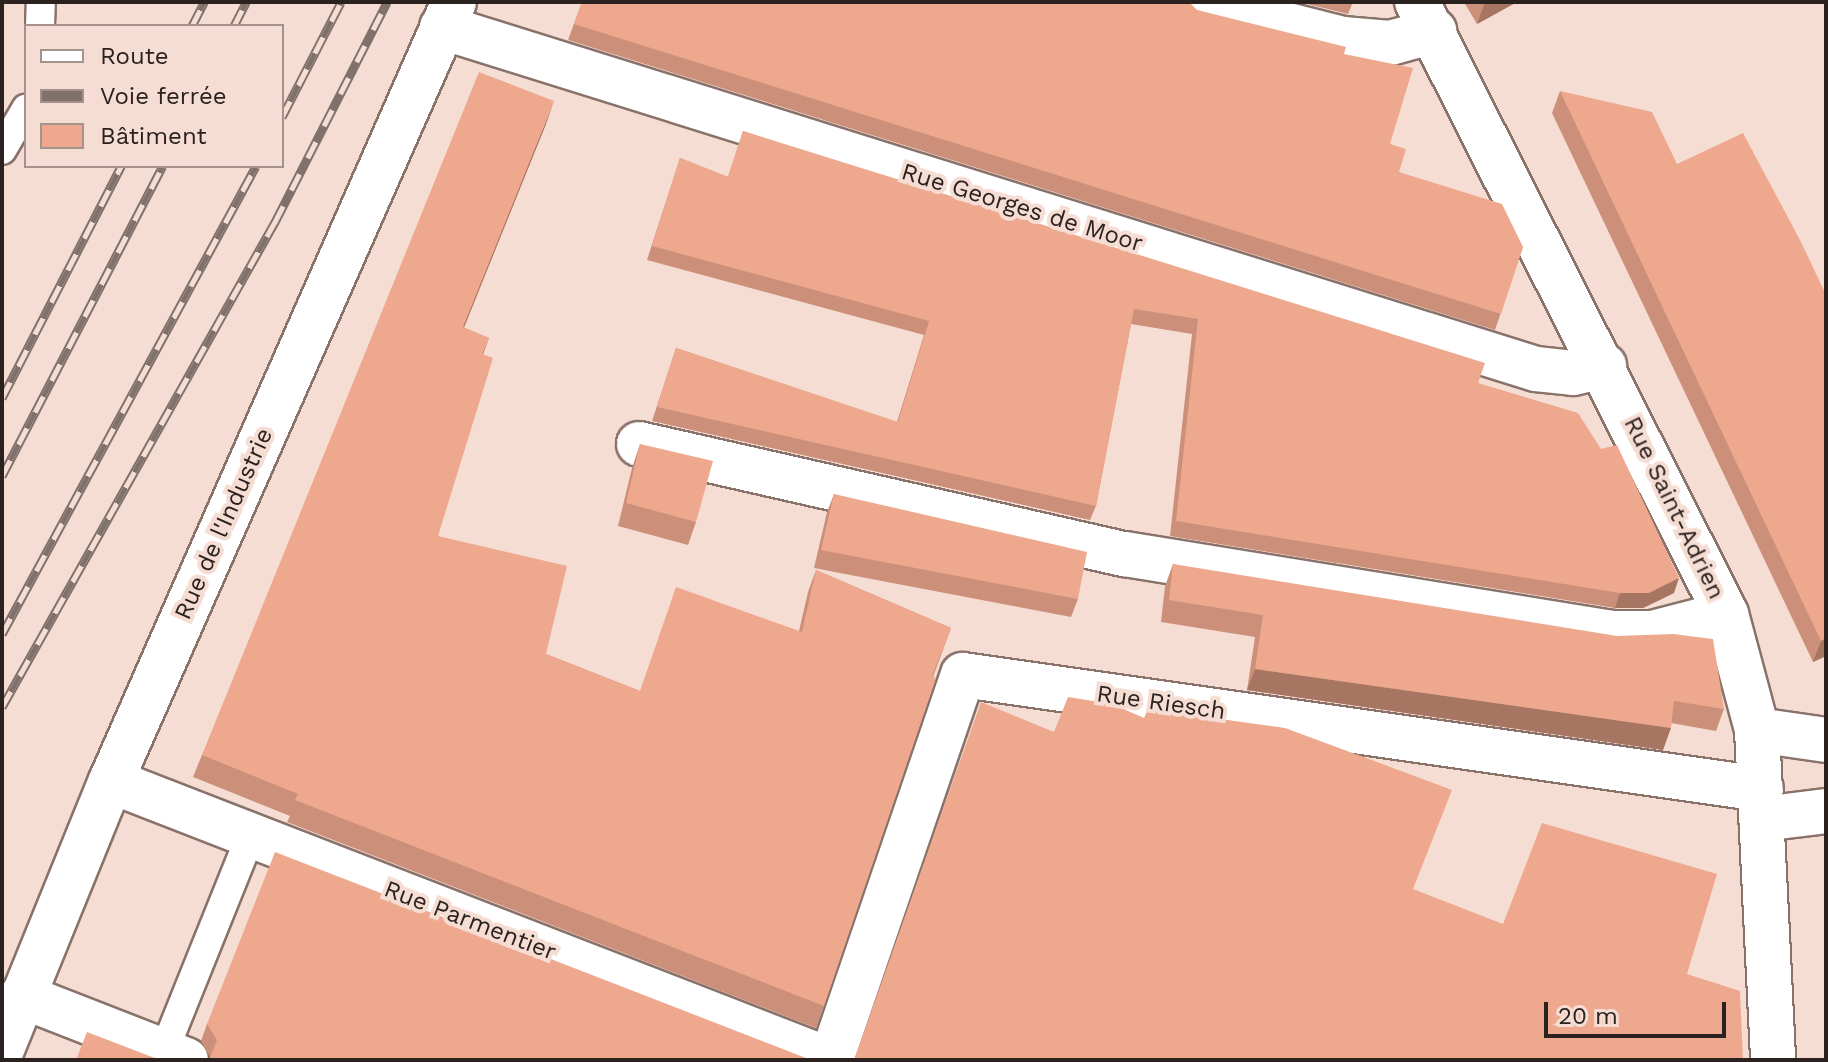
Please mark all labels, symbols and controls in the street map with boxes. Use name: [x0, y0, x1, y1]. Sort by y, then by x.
legend: [24, 24, 284, 168]
text: Route: [100, 42, 169, 70]
text: Voie ferrée: [100, 82, 227, 110]
text: Bâtiment: [100, 122, 207, 150]
street label: Rue Georges de Moor: [898, 158, 1146, 258]
street label: Rue Saint-Adrien: [1617, 412, 1731, 604]
street label: Rue de l'Industrie: [169, 424, 279, 624]
street label: Rue Riesch: [1095, 680, 1227, 726]
street label: Rue Parmentier: [380, 875, 560, 967]
scale bar: [1548, 986, 1730, 1036]
text: 20 m: [1558, 1002, 1618, 1030]

